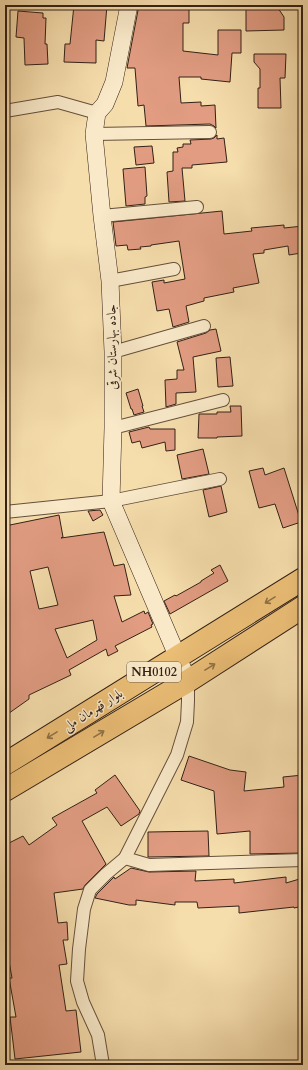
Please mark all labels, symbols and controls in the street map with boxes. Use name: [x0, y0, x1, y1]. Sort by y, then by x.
street label: جاده بهارستان شرقی: [102, 304, 122, 390]
one-way arrow: [265, 596, 276, 604]
road number: NH0102: [127, 662, 181, 682]
one-way arrow: [204, 663, 215, 671]
street label: بلوار قهرمان ملی: [60, 684, 127, 736]
one-way arrow: [93, 730, 105, 738]
one-way arrow: [47, 731, 58, 739]

